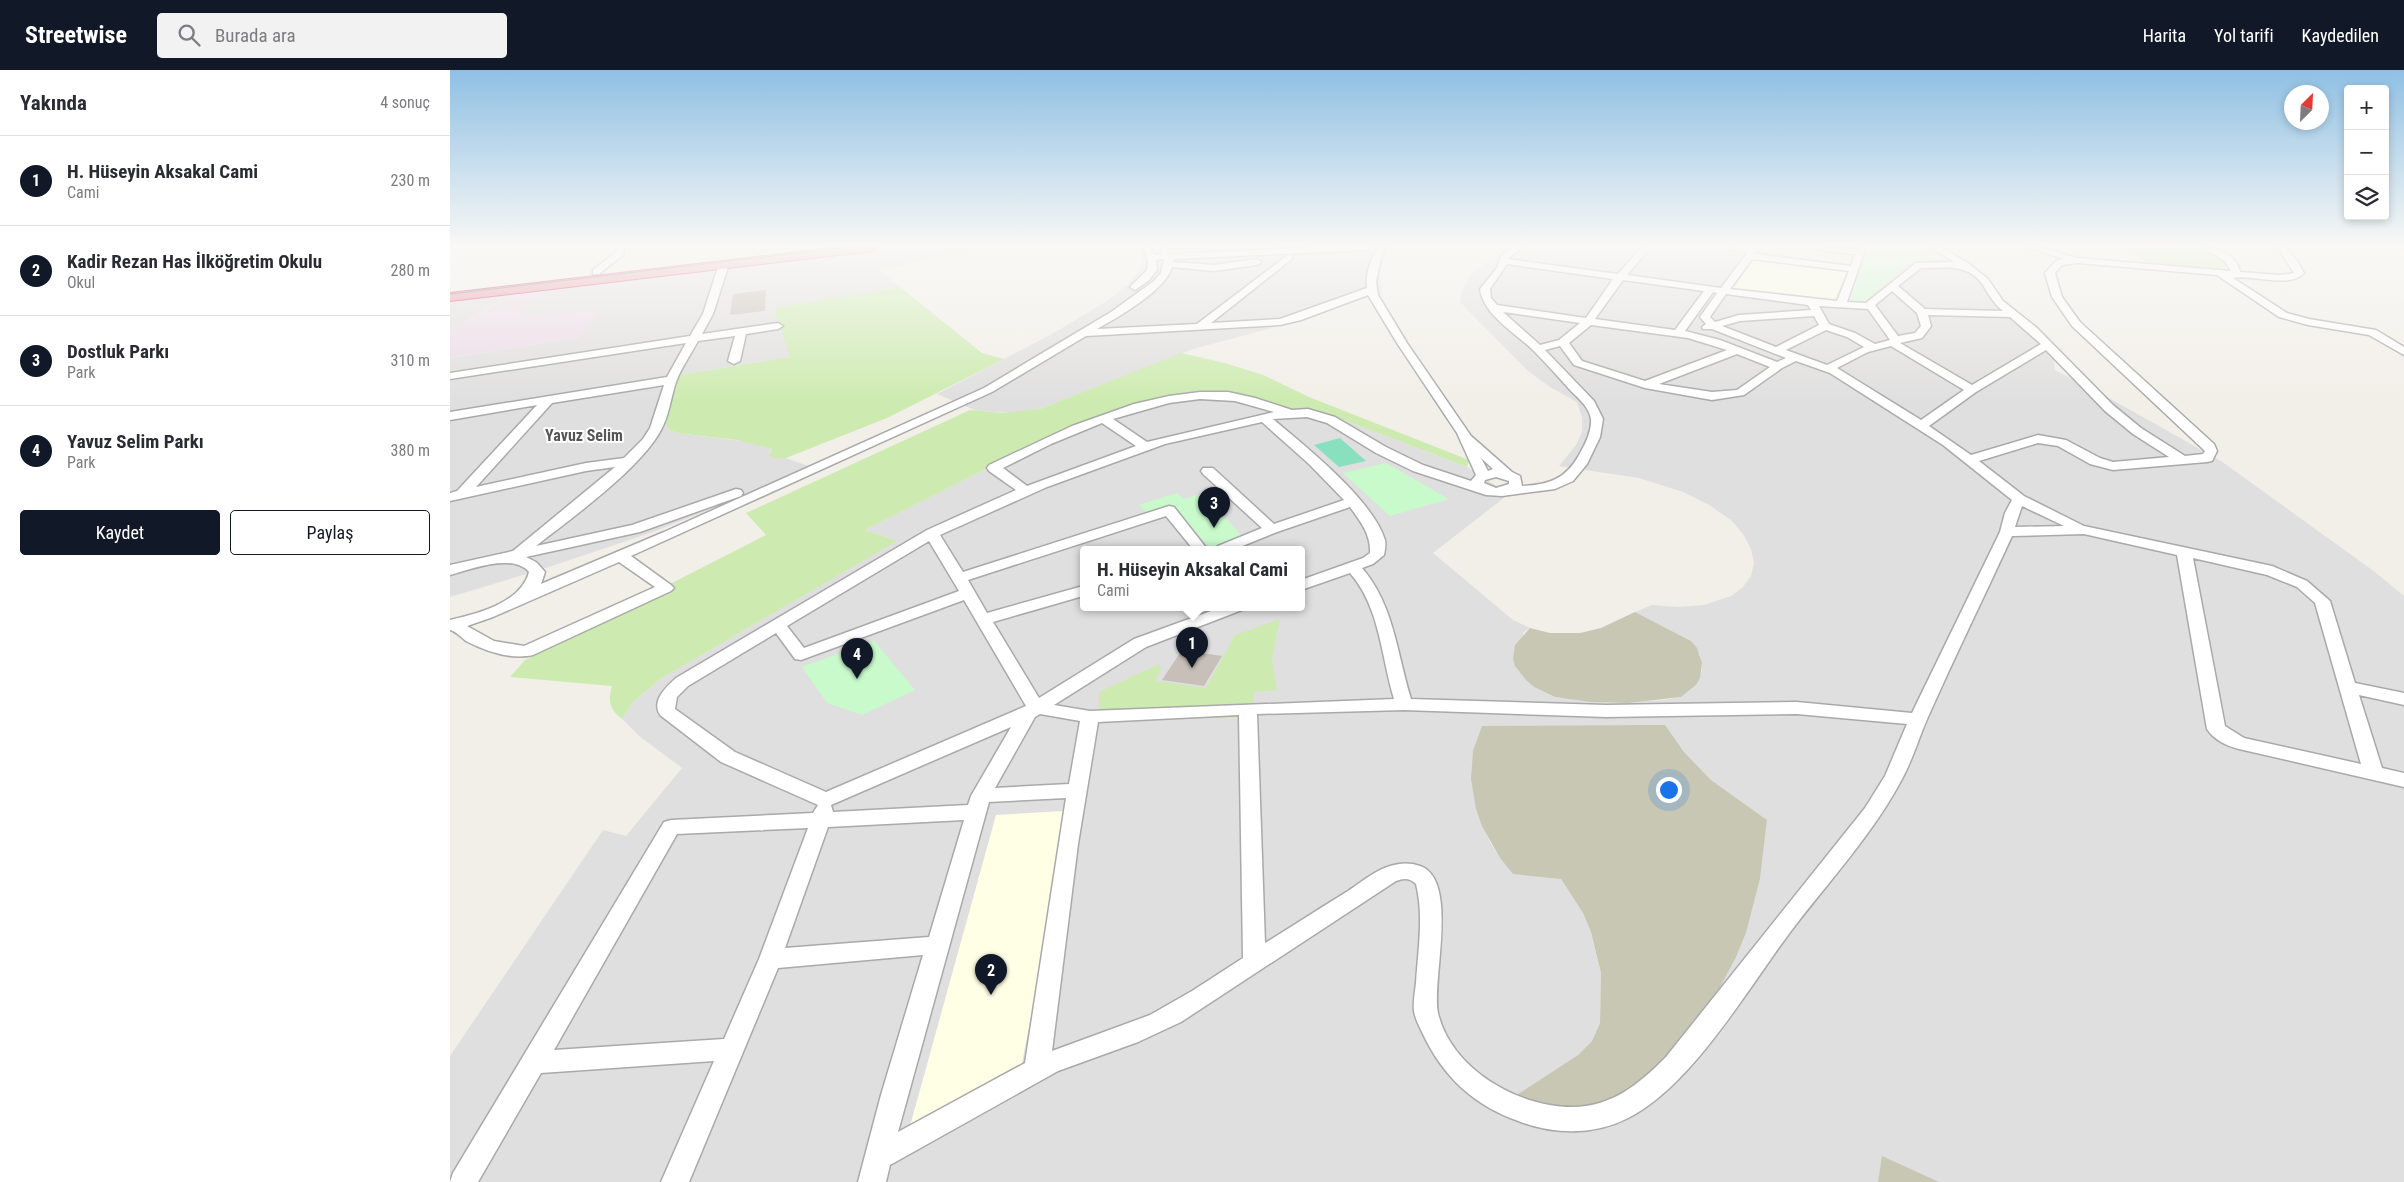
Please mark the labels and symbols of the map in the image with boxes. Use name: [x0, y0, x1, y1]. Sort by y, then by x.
north arrow: [2284, 85, 2329, 130]
district label: Yavuz Selim: [545, 426, 623, 445]
pin: 3: [1198, 487, 1230, 528]
pin: 1: [1176, 627, 1208, 668]
pin: 4: [841, 638, 873, 679]
your location: [1656, 777, 1682, 803]
pin: 2: [975, 954, 1007, 995]

